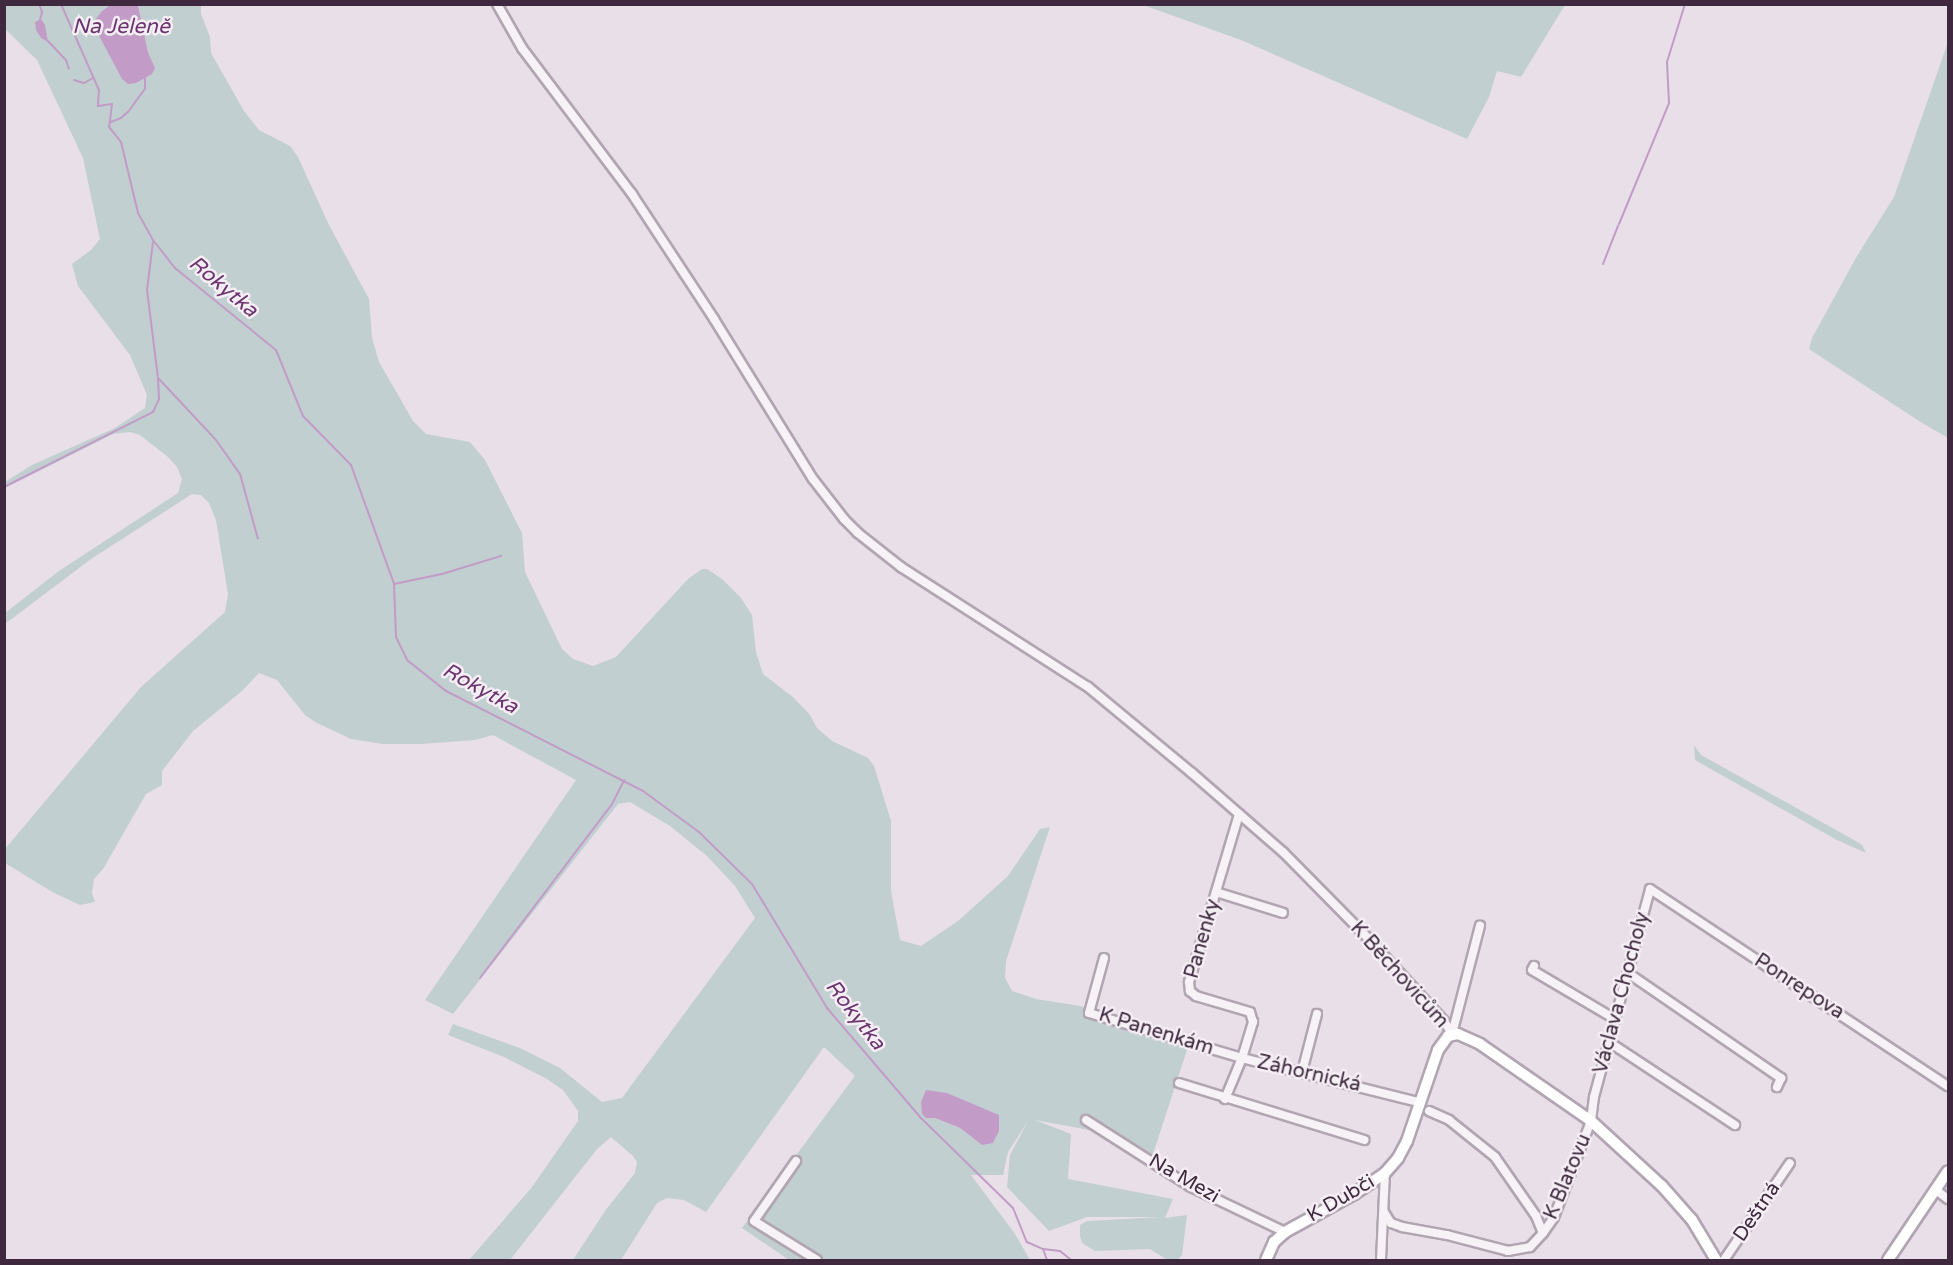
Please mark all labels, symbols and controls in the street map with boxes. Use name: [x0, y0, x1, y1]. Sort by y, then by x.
water label: Na Jeleně: [72, 14, 170, 40]
water label: Rokytka: [184, 251, 262, 323]
water label: Rokytka: [438, 658, 522, 720]
street label: Panenky: [1180, 897, 1226, 981]
street label: Václava Chocholy: [1589, 909, 1655, 1077]
street label: K Běchovicům: [1345, 917, 1453, 1033]
street label: Ponrepova: [1749, 949, 1849, 1025]
water label: Rokytka: [820, 975, 890, 1055]
street label: K Panenkám: [1096, 1003, 1216, 1061]
street label: Záhornická: [1255, 1050, 1363, 1098]
street label: K Blatovu: [1539, 1131, 1597, 1223]
street label: Na Mezi: [1144, 1149, 1224, 1209]
street label: K Dubči: [1303, 1170, 1379, 1228]
street label: Deštná: [1728, 1178, 1786, 1246]

